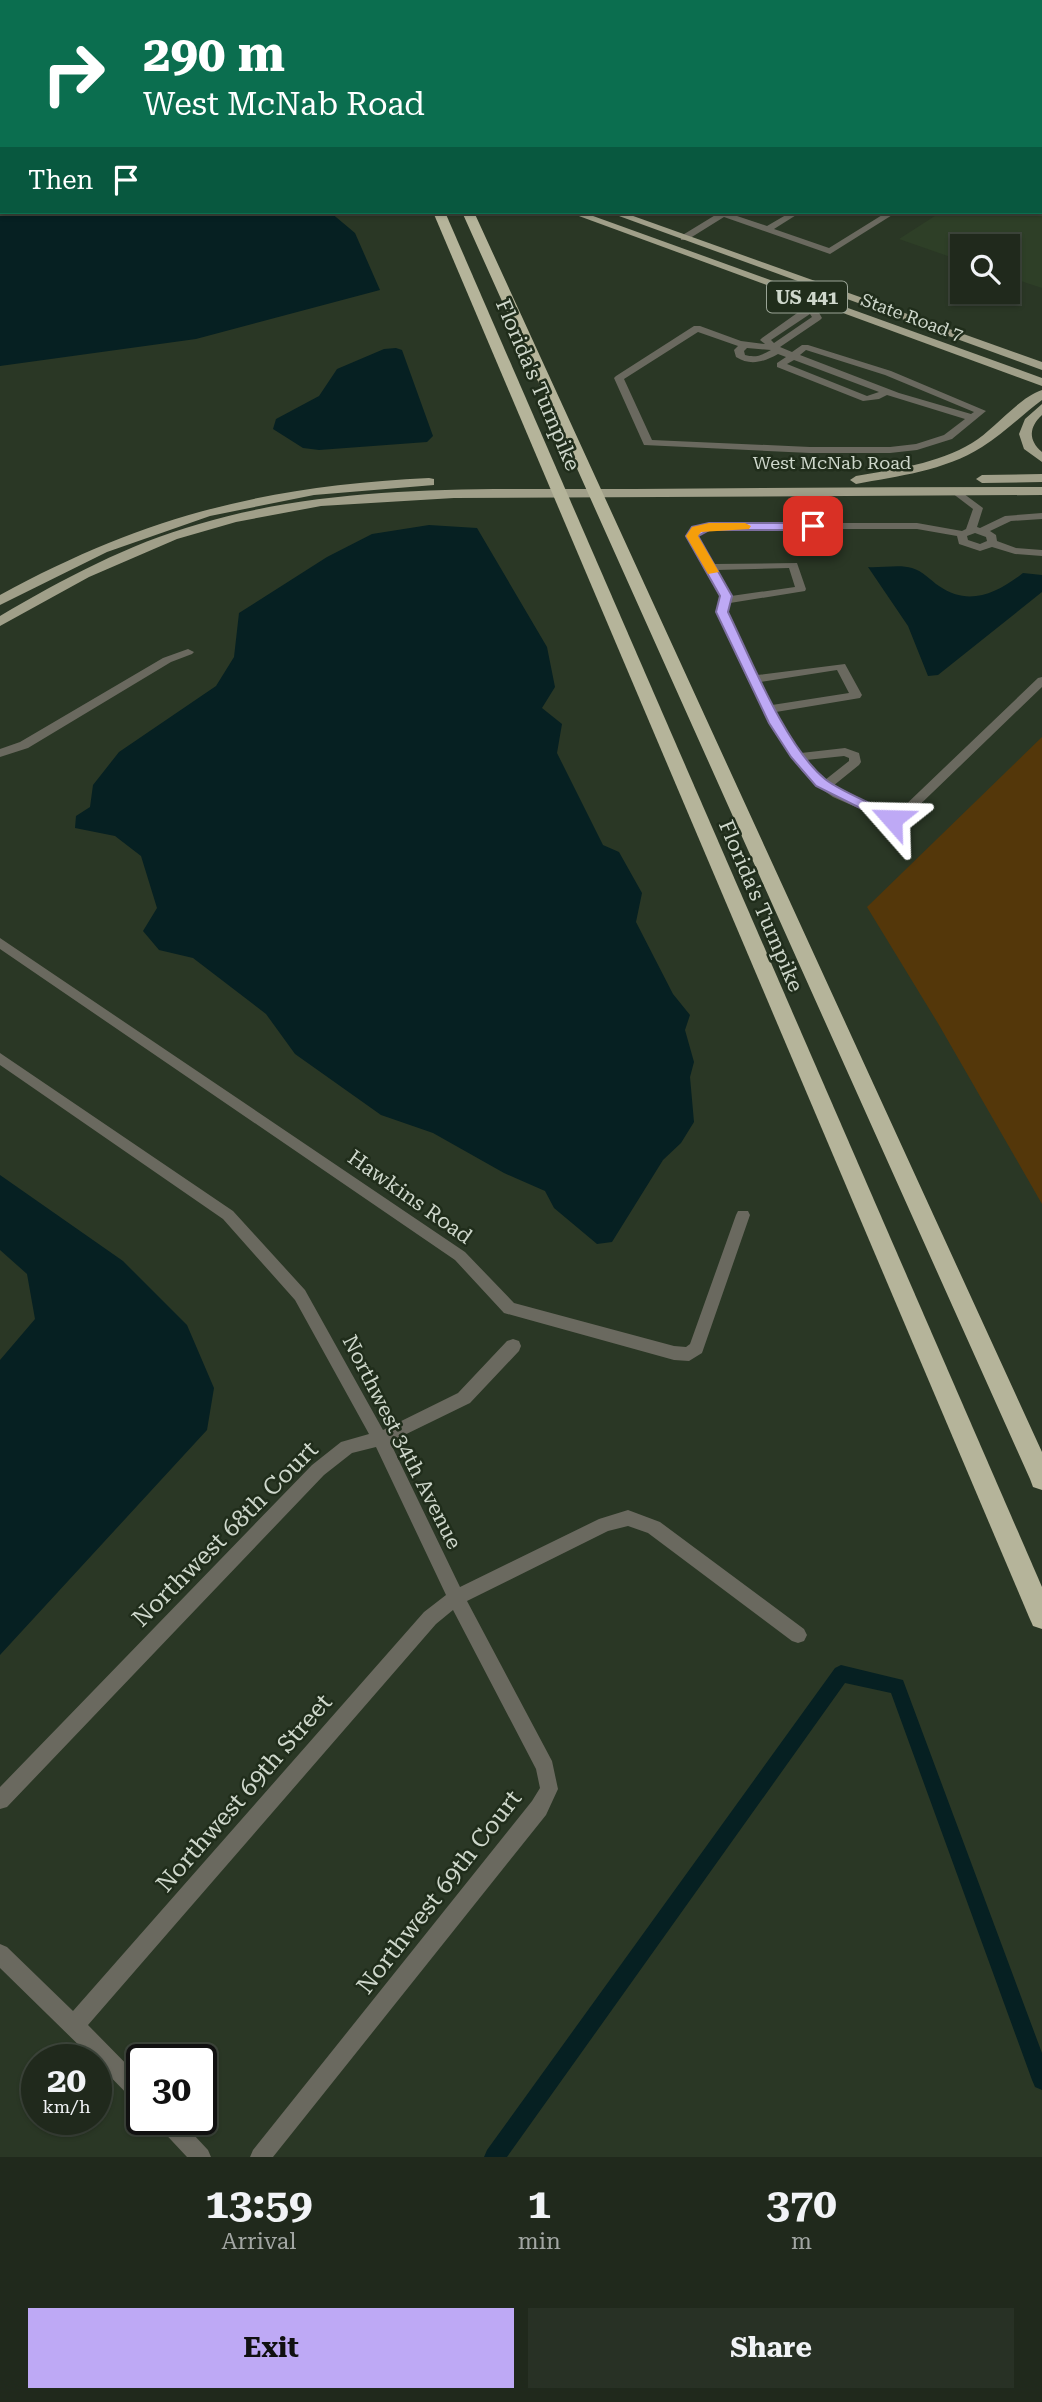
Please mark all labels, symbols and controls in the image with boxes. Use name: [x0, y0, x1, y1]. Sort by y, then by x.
text: 290 m: [143, 26, 285, 83]
icon: right: [28, 28, 119, 119]
text: West McNab Road: [143, 85, 425, 123]
icon: arrive: [107, 161, 145, 199]
text: Then: [28, 165, 93, 195]
map controls: [950, 234, 1020, 304]
button: search: [950, 234, 1020, 304]
road number: US 441: [767, 282, 847, 312]
street label: State Road 7: [858, 289, 966, 345]
street label: Florida's Turnpike: [491, 296, 585, 474]
street label: West McNab Road: [753, 452, 912, 473]
pin: [783, 496, 843, 556]
icon: arrive: [794, 507, 832, 545]
position arrow: [855, 782, 929, 856]
street label: Florida's Turnpike: [714, 817, 808, 995]
street label: Hawkins Road: [343, 1145, 477, 1249]
street label: Northwest 34th Avenue: [338, 1331, 466, 1553]
street label: Northwest 68th Court: [126, 1435, 324, 1633]
street label: Northwest 69th Street: [150, 1688, 338, 1898]
street label: Northwest 69th Court: [351, 1785, 527, 1999]
speed limit sign: 30: [126, 2044, 217, 2135]
text: 20: [47, 2060, 86, 2101]
text: km/h: [42, 2096, 91, 2117]
text: 13:59: [205, 2179, 312, 2228]
text: 1: [528, 2179, 551, 2228]
text: 370: [766, 2179, 837, 2228]
text: Arrival: [221, 2228, 296, 2255]
text: min: [518, 2228, 561, 2255]
text: m: [791, 2228, 812, 2255]
button: Exit: [28, 2308, 514, 2388]
button: Share: [528, 2308, 1014, 2388]

